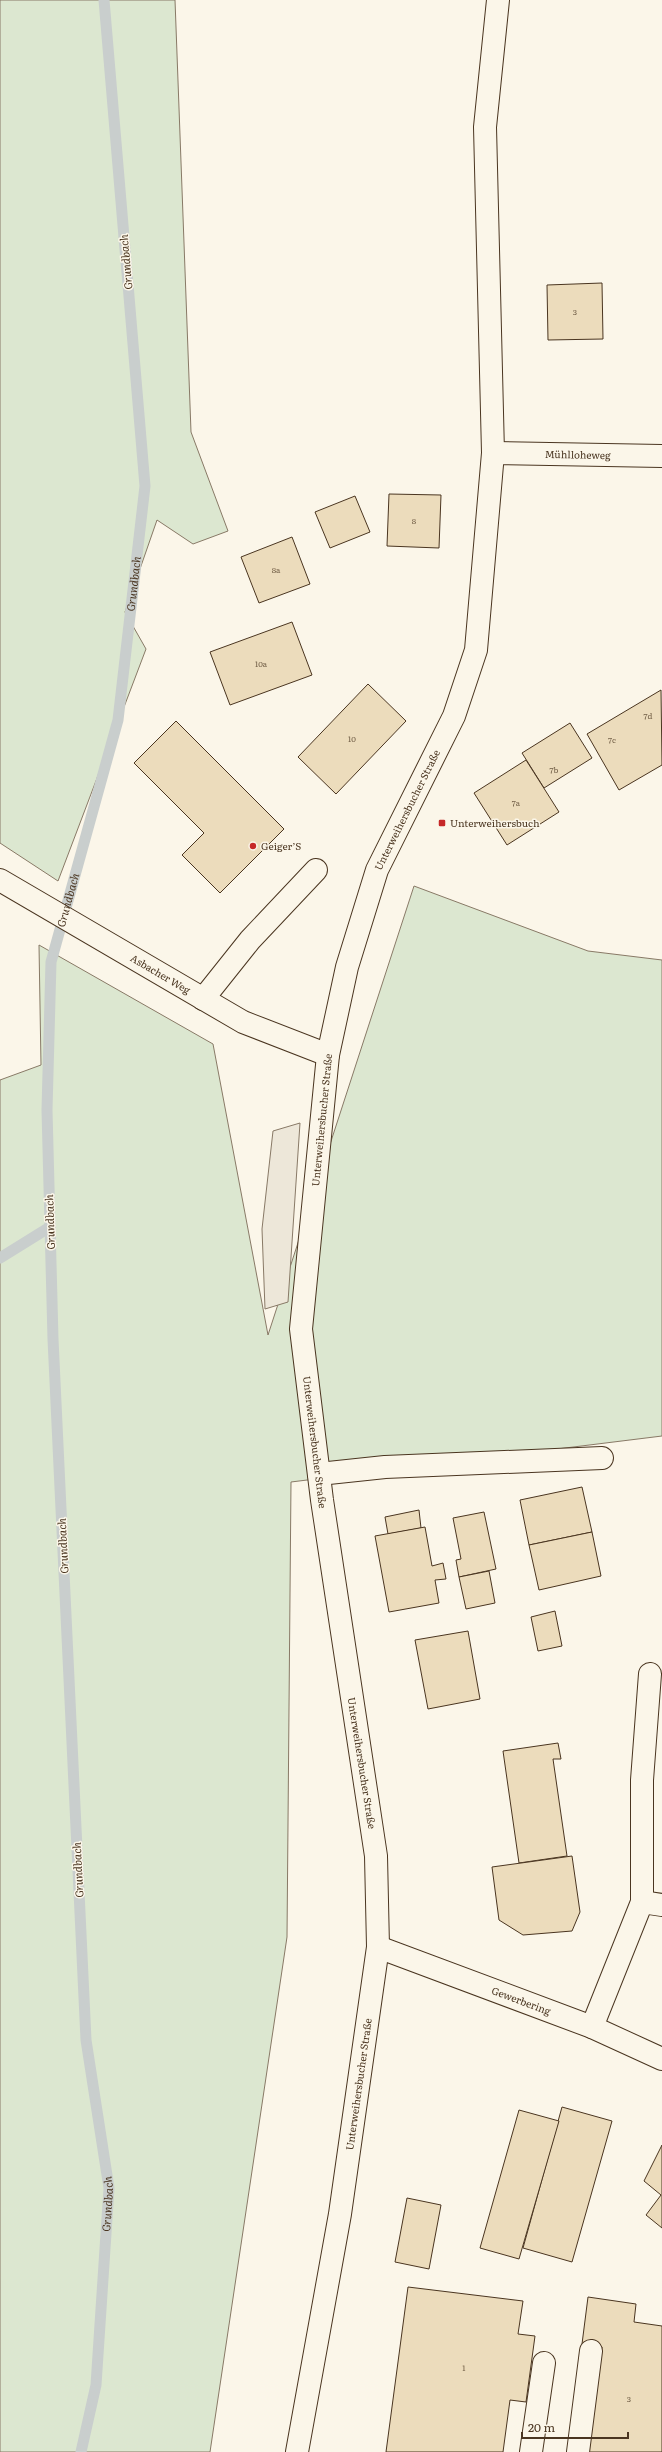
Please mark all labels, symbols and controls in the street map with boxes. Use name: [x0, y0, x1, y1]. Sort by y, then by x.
water label: Grundbach: [115, 233, 135, 290]
house number: 3: [573, 306, 577, 317]
street label: Mühlloheweg: [545, 446, 611, 462]
house number: 8: [412, 515, 417, 526]
water label: Grundbach: [122, 555, 144, 612]
house number: 8a: [272, 564, 281, 575]
house number: 10a: [255, 658, 268, 669]
house number: 7d: [644, 710, 653, 721]
house number: 10: [348, 733, 356, 744]
house number: 7c: [608, 734, 616, 745]
street label: Unterweihersbucher Straße: [370, 747, 443, 873]
house number: 7b: [550, 764, 559, 775]
house number: 7a: [512, 797, 521, 808]
place label: Unterweihersbuch: [450, 815, 540, 830]
marker: Unterweihersbuch: [437, 818, 447, 828]
place label: Geiger’S: [261, 838, 301, 853]
marker: Geiger’S: [248, 841, 258, 851]
water label: Grundbach: [52, 870, 82, 929]
street label: Asbacher Weg: [128, 950, 194, 997]
street label: Unterweihersbucher Straße: [307, 1053, 335, 1187]
water label: Grundbach: [40, 1194, 58, 1250]
street label: Unterweihersbucher Straße: [300, 1375, 331, 1509]
water label: Grundbach: [53, 1517, 71, 1574]
street label: Unterweihersbucher Straße: [345, 1696, 380, 1830]
water label: Grundbach: [68, 1841, 86, 1898]
street label: Gewerbering: [490, 1982, 554, 2018]
street label: Unterweihersbucher Straße: [341, 2017, 375, 2151]
water label: Grundbach: [97, 2175, 116, 2232]
house number: 1: [462, 2362, 466, 2373]
house number: 3: [627, 2393, 631, 2404]
scale bar: [522, 2414, 628, 2440]
text: 20 m: [528, 2418, 555, 2436]

